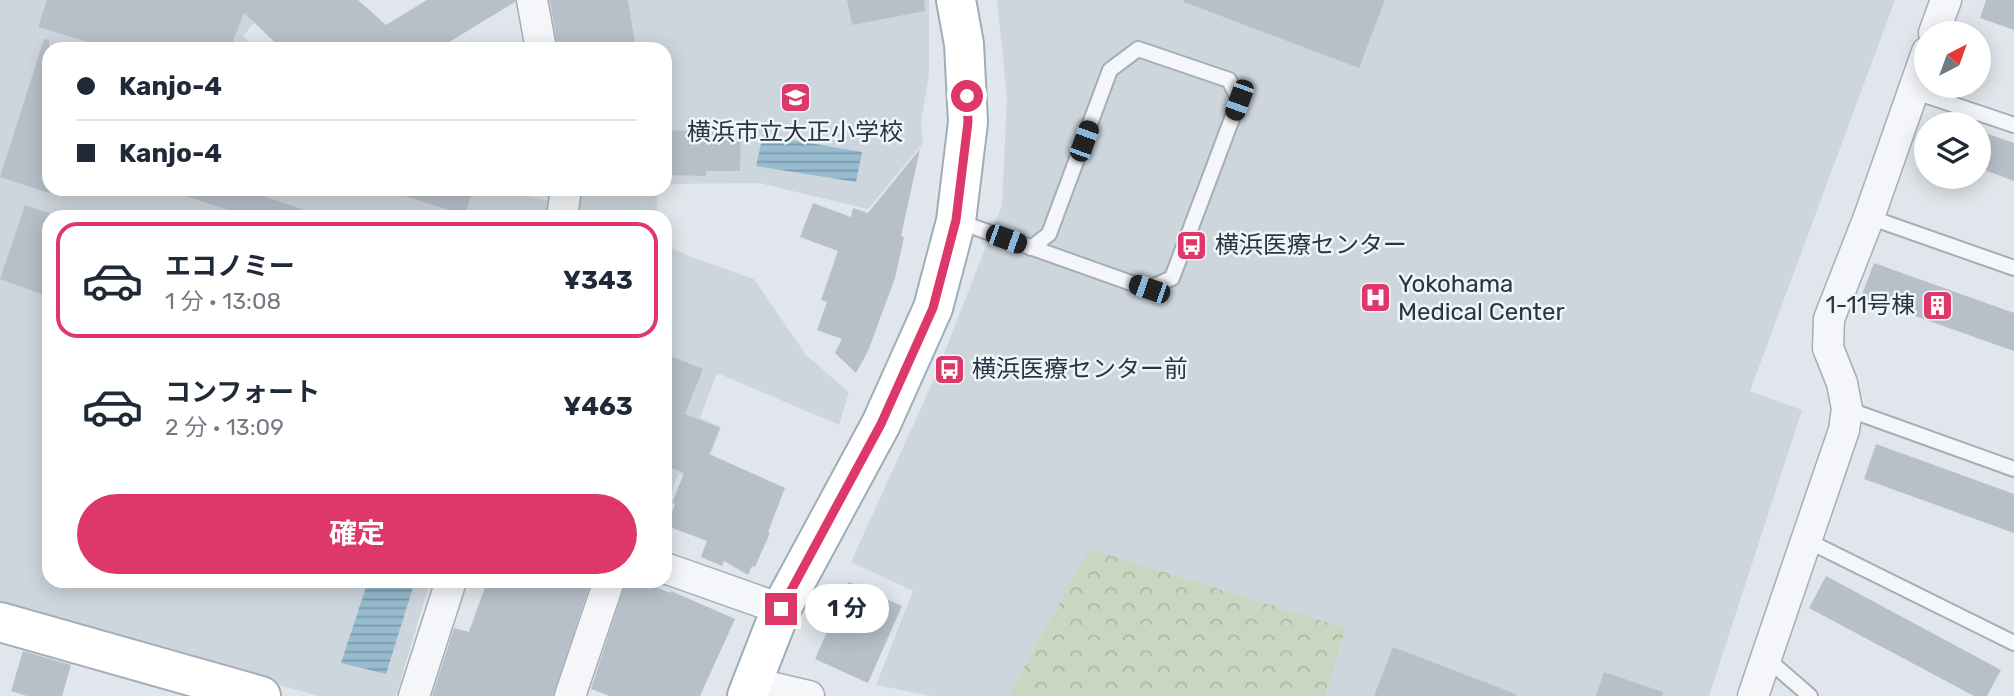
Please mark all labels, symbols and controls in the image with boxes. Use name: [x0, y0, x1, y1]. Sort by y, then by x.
north arrow: [1914, 21, 1992, 98]
map controls: [1914, 21, 1991, 189]
text: Kanjo-4: [119, 71, 222, 102]
car: [1222, 77, 1257, 123]
route start: [951, 80, 983, 112]
school or university icon: 横浜市立大正小学校: [778, 81, 812, 115]
button: layers: [1914, 112, 1991, 189]
place label: 横浜市立大正小学校: [687, 118, 903, 146]
car: [1067, 118, 1102, 164]
text: Kanjo-4: [119, 138, 222, 169]
car: [983, 222, 1030, 256]
bus stop icon: 横浜医療センター: [1175, 228, 1209, 262]
place label: 横浜医療センター: [1215, 231, 1407, 259]
icon: car: [81, 249, 144, 312]
text: エコノミー: [165, 251, 295, 282]
text: ¥343: [563, 265, 633, 296]
place label: Yokohama Medical Center: [1398, 270, 1565, 326]
car: [1126, 272, 1173, 306]
hospital icon: Yokohama Medical Center: [1358, 281, 1392, 315]
text: 1 分 · 13:08: [165, 287, 281, 315]
building icon: 1-11号棟: [1921, 288, 1955, 322]
place label: 1-11号棟: [1825, 291, 1915, 319]
bus stop icon: 横浜医療センター前: [932, 352, 966, 386]
place label: 横浜医療センター前: [972, 355, 1188, 383]
icon: car: [81, 375, 144, 438]
text: コンフォート: [165, 377, 320, 408]
text: ¥463: [563, 391, 633, 422]
text: 2 分 · 13:09: [165, 413, 284, 441]
button: 確定: [77, 494, 637, 574]
callout: 1 分: [806, 584, 890, 634]
route end: [765, 593, 797, 625]
text: 1 分: [827, 594, 867, 622]

